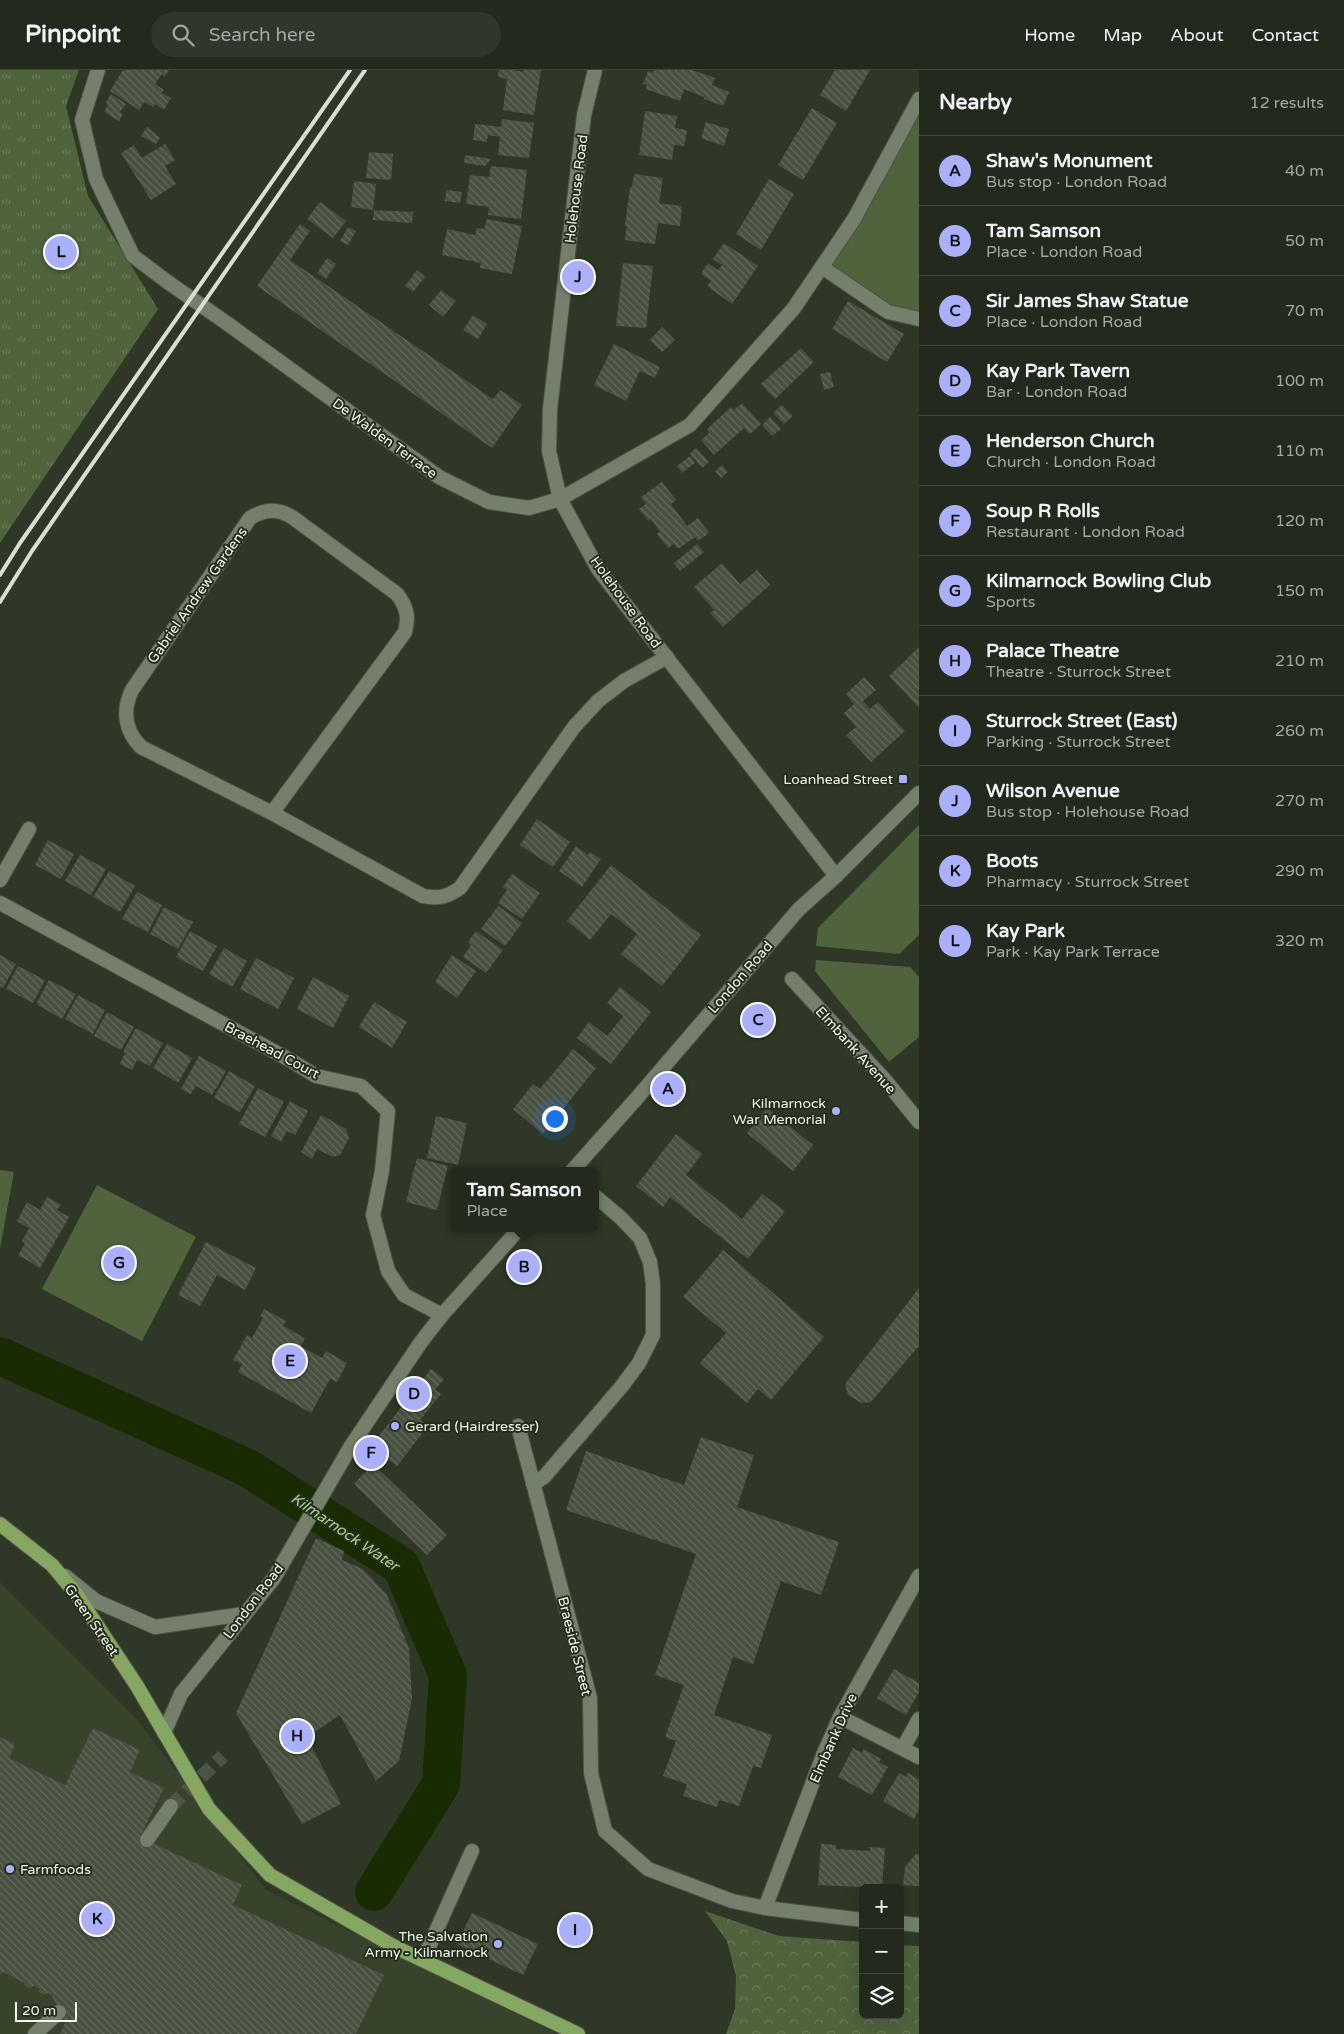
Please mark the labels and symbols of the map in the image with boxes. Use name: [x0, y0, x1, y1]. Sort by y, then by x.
street label: Holehouse Road: [561, 134, 592, 244]
pin: L: [45, 233, 77, 271]
pin: J: [562, 258, 594, 296]
street label: De Walden Terrace: [329, 395, 440, 482]
street label: Gabriel Andrew Gardens: [144, 524, 251, 667]
street label: Holehouse Road: [587, 553, 665, 652]
place label: Loanhead Street: [783, 771, 894, 788]
marker: Loanhead Street: [897, 773, 909, 785]
street label: London Road: [705, 938, 776, 1017]
pin: C: [742, 1001, 774, 1039]
street label: Elmbank Avenue: [812, 1003, 899, 1098]
street label: Braehead Court: [222, 1018, 323, 1083]
pin: A: [652, 1070, 684, 1108]
place label: Kilmarnock War Memorial: [733, 1095, 826, 1128]
marker: Kilmarnock War Memorial: [830, 1105, 842, 1117]
your location: [542, 1106, 568, 1132]
pin: G: [103, 1244, 135, 1282]
pin: B: [508, 1248, 540, 1286]
pin: E: [274, 1342, 306, 1380]
pin: D: [398, 1375, 430, 1413]
place label: Gerard (Hairdresser): [405, 1418, 539, 1435]
marker: Gerard (Hairdresser): [389, 1420, 401, 1432]
pin: F: [355, 1434, 387, 1472]
water label: Kilmarnock Water: [288, 1489, 404, 1576]
street label: London Road: [220, 1560, 287, 1642]
street label: Green Street: [61, 1581, 123, 1660]
street label: Braeside Street: [554, 1595, 595, 1698]
street label: Elmbank Drive: [806, 1691, 861, 1786]
pin: H: [281, 1717, 313, 1755]
place label: Farmfoods: [20, 1861, 91, 1878]
marker: Farmfoods: [4, 1863, 16, 1875]
pin: K: [81, 1900, 113, 1938]
pin: I: [559, 1911, 591, 1949]
place label: The Salvation Army - Kilmarnock: [364, 1928, 488, 1961]
marker: The Salvation Army - Kilmarnock: [492, 1938, 504, 1950]
scale bar: [15, 1999, 78, 2022]

